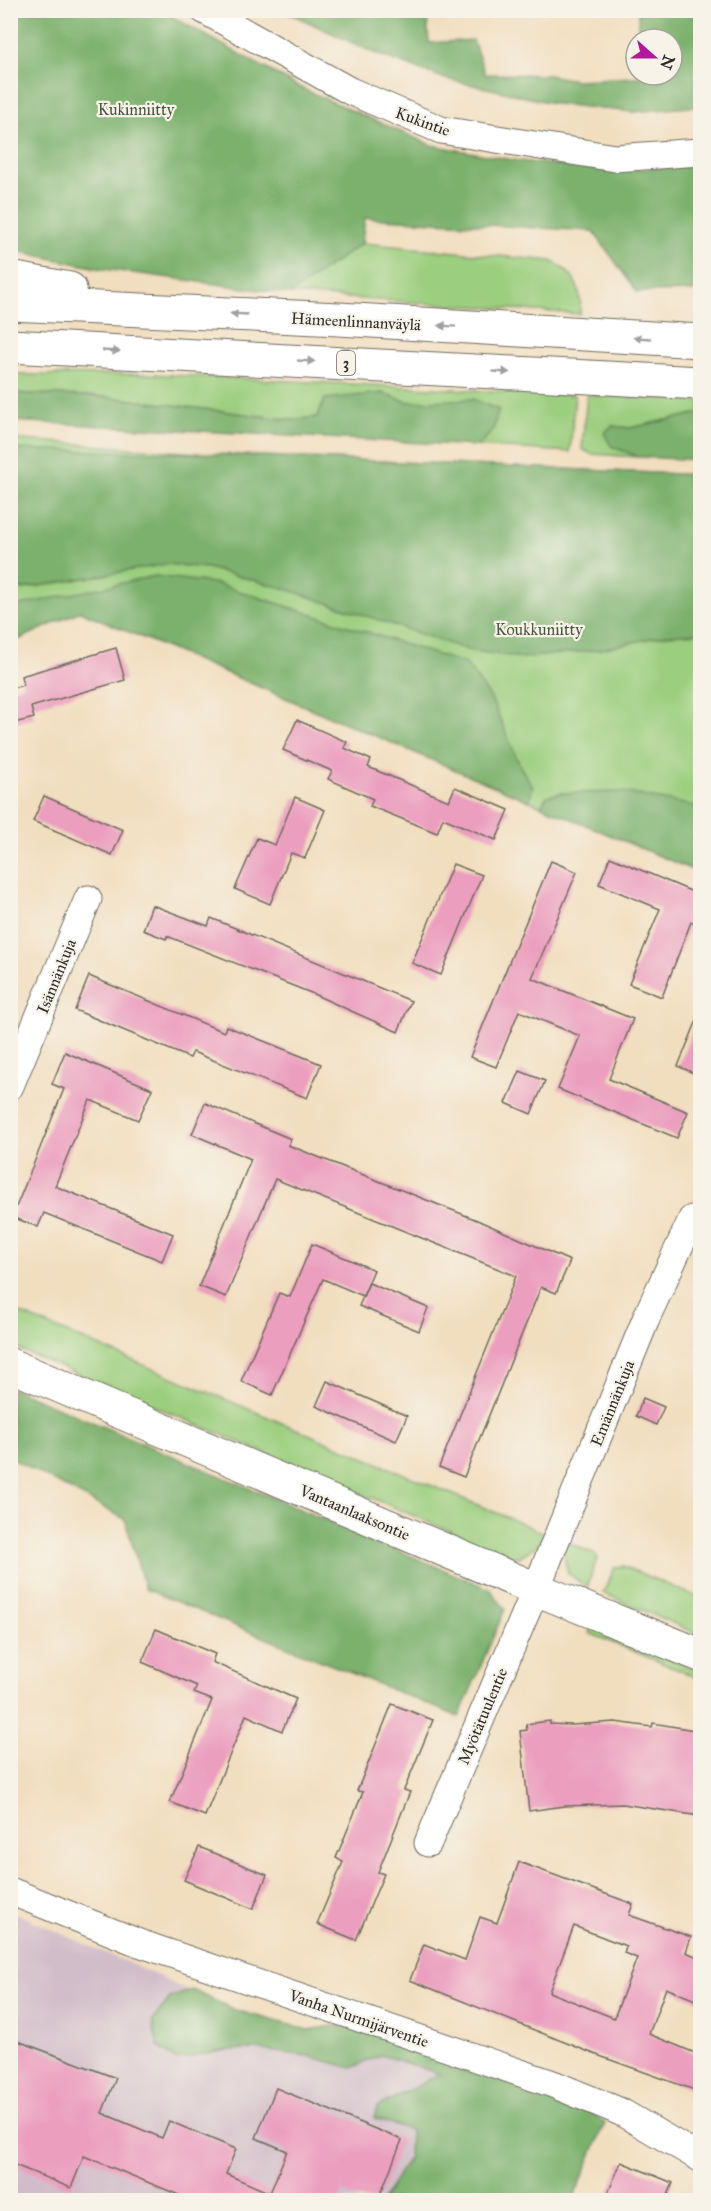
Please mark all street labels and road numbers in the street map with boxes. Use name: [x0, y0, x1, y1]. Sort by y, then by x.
street label: Kukintie: [393, 103, 453, 140]
street label: Hämeenlinnanväylä: [291, 309, 422, 334]
road number: 3: [337, 351, 355, 375]
street label: Isännänkuja: [33, 936, 80, 1016]
street label: Emännänkuja: [587, 1357, 638, 1449]
street label: Vantaanlaaksontie: [296, 1480, 413, 1544]
street label: Myötätuulentie: [454, 1665, 511, 1767]
street label: Vanha Nurmijärventie: [286, 1985, 431, 2051]

